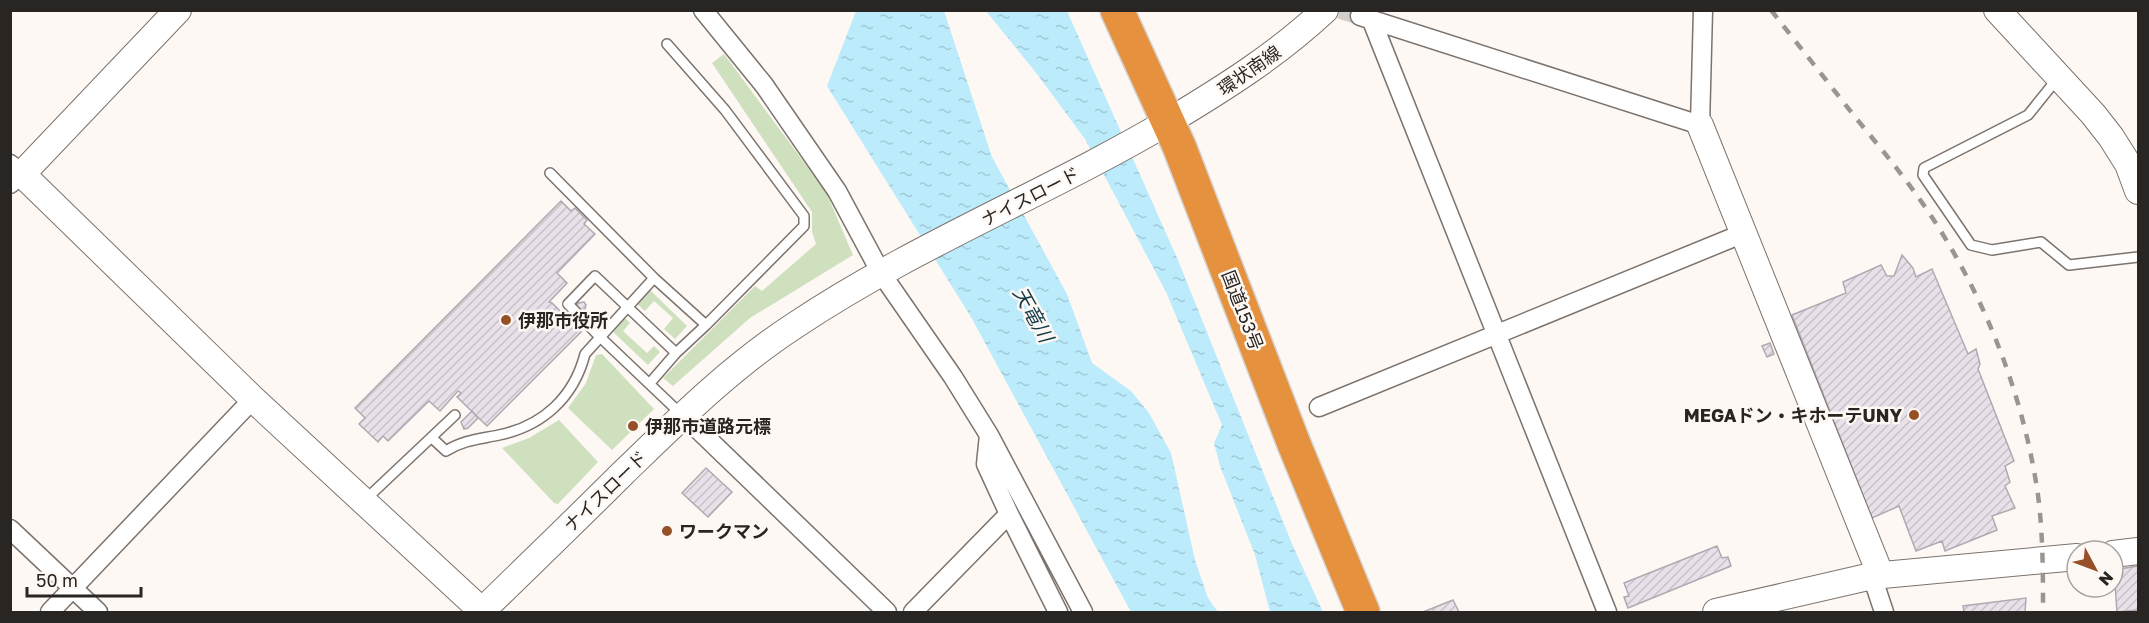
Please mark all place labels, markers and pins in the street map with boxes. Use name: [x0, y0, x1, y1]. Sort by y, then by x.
place label: 伊那市役所: [518, 309, 608, 331]
marker: 伊那市役所: [499, 313, 513, 327]
place label: MEGAドン・キホーテUNY: [1684, 404, 1902, 426]
marker: MEGAドン・キホーテUNY: [1907, 408, 1921, 422]
place label: 伊那市道路元標: [645, 415, 771, 437]
marker: 伊那市道路元標: [626, 419, 640, 433]
place label: ワークマン: [679, 520, 769, 542]
marker: ワークマン: [660, 524, 674, 538]

